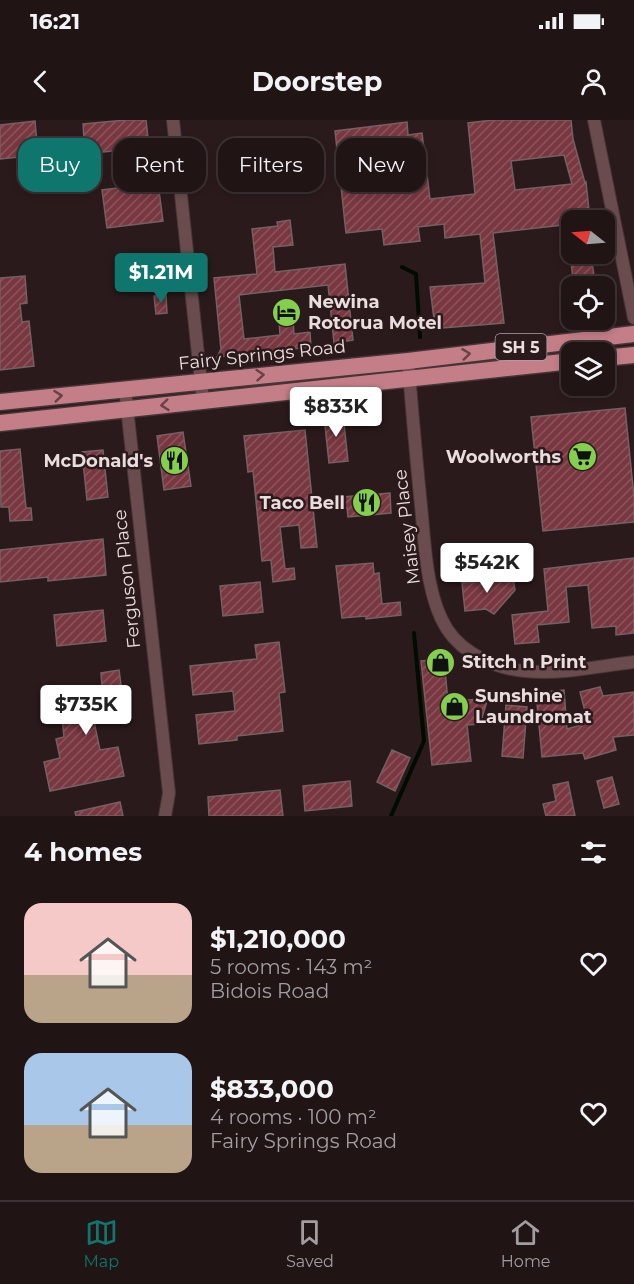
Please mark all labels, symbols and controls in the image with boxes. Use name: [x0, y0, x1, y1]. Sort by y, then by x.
text: 16:21: [30, 8, 80, 35]
icon: back: [24, 65, 57, 98]
text: Doorstep: [252, 65, 382, 98]
icon: person: [577, 65, 610, 98]
chip: Buy: [18, 138, 101, 192]
chip: Rent: [113, 138, 206, 192]
chip: Filters: [218, 138, 324, 192]
chip: New: [336, 138, 426, 192]
north arrow: [561, 210, 615, 264]
map controls: [561, 210, 615, 396]
pin: $1.21M: [112, 253, 210, 304]
text: $1.21M: [129, 260, 193, 284]
button: locate: [561, 276, 615, 330]
place label: Newina Rotorua Motel: [308, 291, 442, 334]
hotel icon: Newina Rotorua Motel: [271, 296, 303, 328]
road number: SH 5: [496, 334, 546, 360]
street label: Fairy Springs Road: [177, 335, 347, 375]
button: layers: [561, 342, 615, 396]
one-way arrow: [461, 348, 471, 360]
one-way arrow: [255, 369, 264, 382]
pin: $833K: [294, 387, 378, 438]
one-way arrow: [54, 391, 63, 403]
text: $833K: [304, 394, 368, 418]
one-way arrow: [161, 398, 170, 411]
supermarket icon: Woolworths: [566, 441, 598, 473]
restaurant icon: McDonald's: [158, 445, 190, 477]
place label: Woolworths: [446, 446, 561, 468]
place label: McDonald's: [43, 450, 153, 472]
street label: Maisey Place: [389, 468, 425, 586]
restaurant icon: Taco Bell: [350, 487, 382, 519]
place label: Taco Bell: [260, 492, 345, 514]
street label: Ferguson Place: [109, 508, 145, 650]
pin: $542K: [445, 543, 529, 594]
text: $542K: [454, 550, 520, 574]
shop icon: Stitch n Print: [425, 646, 457, 678]
place label: Stitch n Print: [462, 651, 586, 673]
pin: $735K: [44, 685, 128, 736]
place label: Sunshine Laundromat: [475, 685, 592, 728]
shop icon: Sunshine Laundromat: [438, 690, 470, 722]
text: $735K: [54, 692, 118, 716]
text: 4 homes: [24, 836, 142, 868]
icon: filters: [577, 836, 610, 869]
text: $1,210,000: [210, 923, 346, 955]
icon: home: [72, 927, 144, 999]
icon: heart: [577, 947, 610, 980]
text: 5 rooms · 143 m²: [210, 955, 372, 979]
text: Bidois Road: [210, 979, 329, 1003]
text: $833,000: [210, 1073, 334, 1105]
icon: home: [72, 1077, 144, 1149]
icon: heart: [577, 1097, 610, 1130]
text: 4 rooms · 100 m²: [210, 1105, 377, 1129]
text: Fairy Springs Road: [210, 1129, 397, 1153]
tab: Map: [83, 1216, 119, 1271]
tab: Saved: [286, 1216, 334, 1271]
tab: Home: [501, 1216, 551, 1271]

